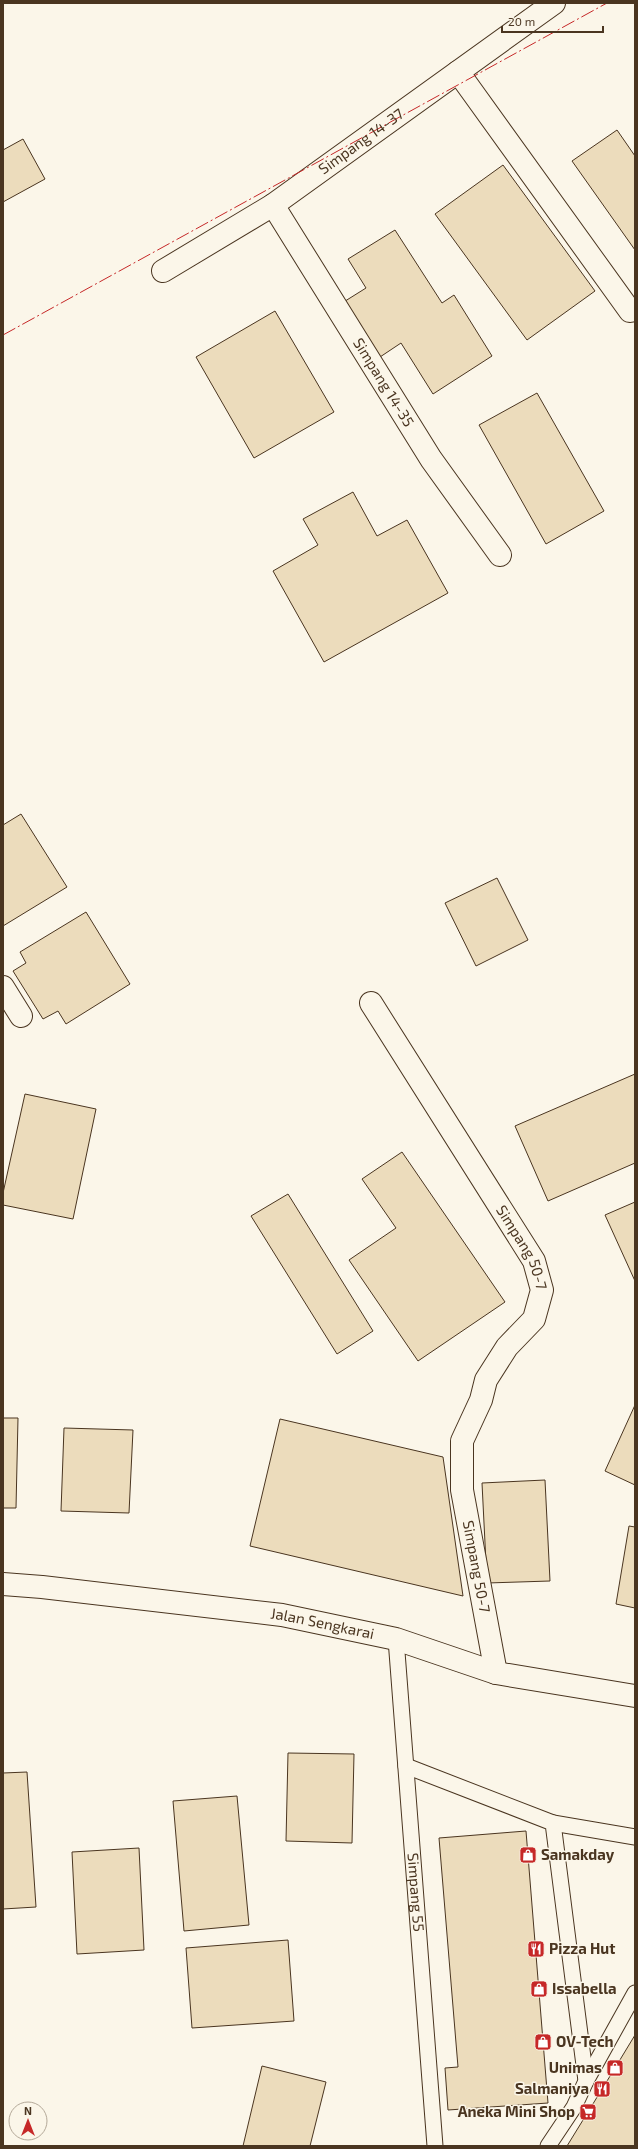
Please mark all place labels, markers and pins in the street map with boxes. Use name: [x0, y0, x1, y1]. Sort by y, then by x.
shop icon: Samakday: [518, 1845, 538, 1865]
place label: Samakday: [541, 1845, 615, 1864]
restaurant icon: Pizza Hut: [526, 1939, 546, 1959]
place label: Pizza Hut: [549, 1939, 615, 1957]
shop icon: Issabella: [529, 1979, 549, 1999]
place label: Issabella: [552, 1979, 617, 1997]
shop icon: OV-Tech: [533, 2032, 553, 2052]
place label: OV-Tech: [556, 2032, 614, 2050]
place label: Unimas: [549, 2058, 602, 2076]
shop icon: Unimas: [605, 2058, 625, 2078]
place label: Salmaniya: [515, 2079, 589, 2098]
restaurant icon: Salmaniya: [592, 2079, 612, 2099]
place label: Aneka Mini Shop: [458, 2102, 575, 2120]
supermarket icon: Aneka Mini Shop: [578, 2102, 598, 2122]

